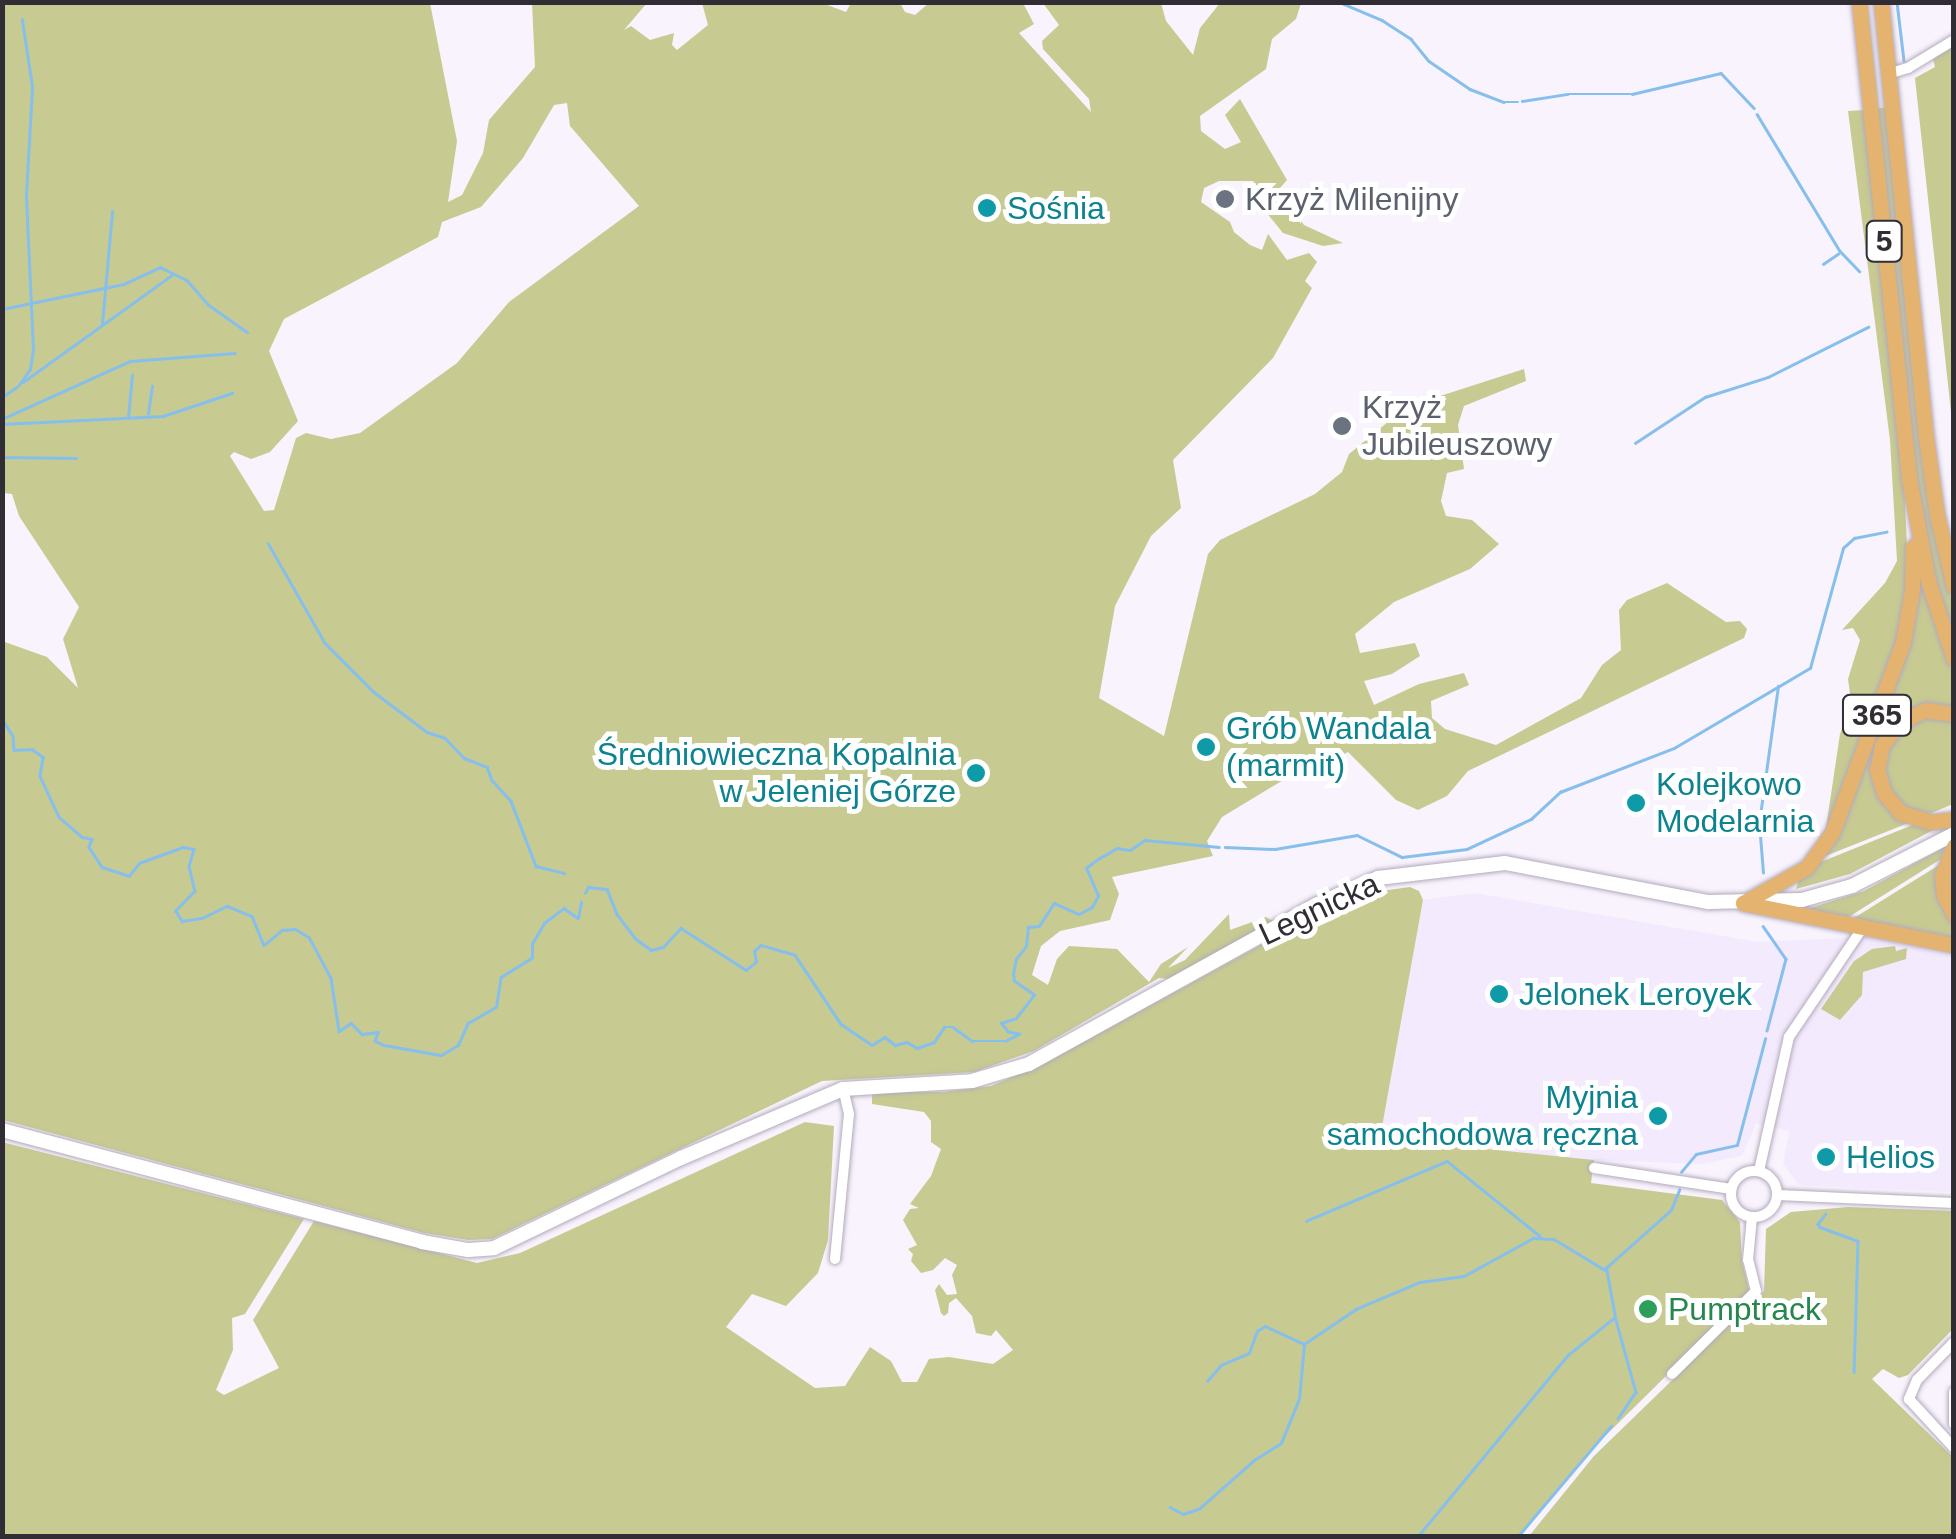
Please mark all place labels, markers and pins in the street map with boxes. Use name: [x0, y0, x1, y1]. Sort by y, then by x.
place label: Krzyż Milenijny: [1245, 180, 1458, 218]
marker: Krzyż Milenijny: [1214, 188, 1236, 210]
place label: Sośnia: [1007, 189, 1105, 227]
marker: Sośnia: [976, 197, 998, 219]
place label: Krzyż Jubileuszowy: [1362, 389, 1552, 464]
marker: Krzyż Jubileuszowy: [1331, 415, 1353, 437]
place label: Grób Wandala (marmit): [1226, 710, 1431, 785]
place label: Średniowieczna Kopalnia w Jeleniej Górze: [597, 736, 956, 811]
marker: Grób Wandala (marmit): [1195, 736, 1217, 758]
marker: Średniowieczna Kopalnia w Jeleniej Górze: [965, 762, 987, 784]
place label: Kolejkowo Modelarnia: [1656, 766, 1814, 841]
marker: Kolejkowo Modelarnia: [1625, 792, 1647, 814]
place label: Jelonek Leroyek: [1519, 975, 1752, 1013]
marker: Jelonek Leroyek: [1488, 983, 1510, 1005]
place label: Myjnia samochodowa ręczna: [1327, 1079, 1638, 1154]
marker: Myjnia samochodowa ręczna: [1647, 1105, 1669, 1127]
place label: Helios: [1846, 1138, 1935, 1176]
marker: Helios: [1815, 1146, 1837, 1168]
place label: Pumptrack: [1668, 1290, 1821, 1328]
marker: Pumptrack: [1637, 1298, 1659, 1320]

